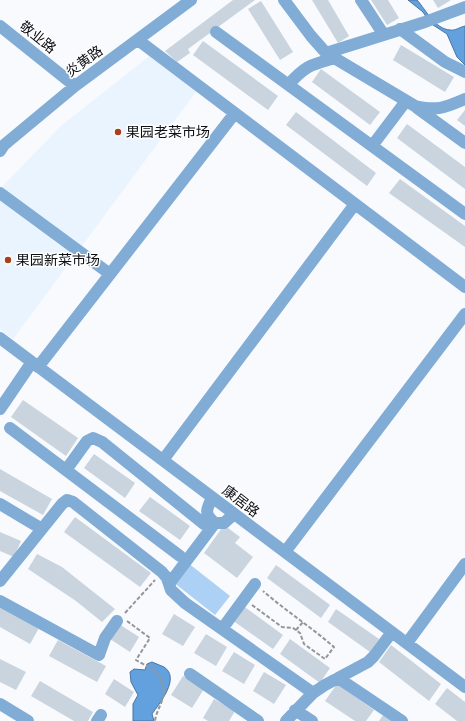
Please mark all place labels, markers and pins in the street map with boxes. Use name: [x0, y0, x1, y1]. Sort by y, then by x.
place label: 果园老菜市场: [126, 123, 210, 141]
marker: 果园老菜市场: [113, 127, 123, 137]
place label: 果园新菜市场: [16, 251, 100, 269]
marker: 果园新菜市场: [3, 255, 13, 265]

